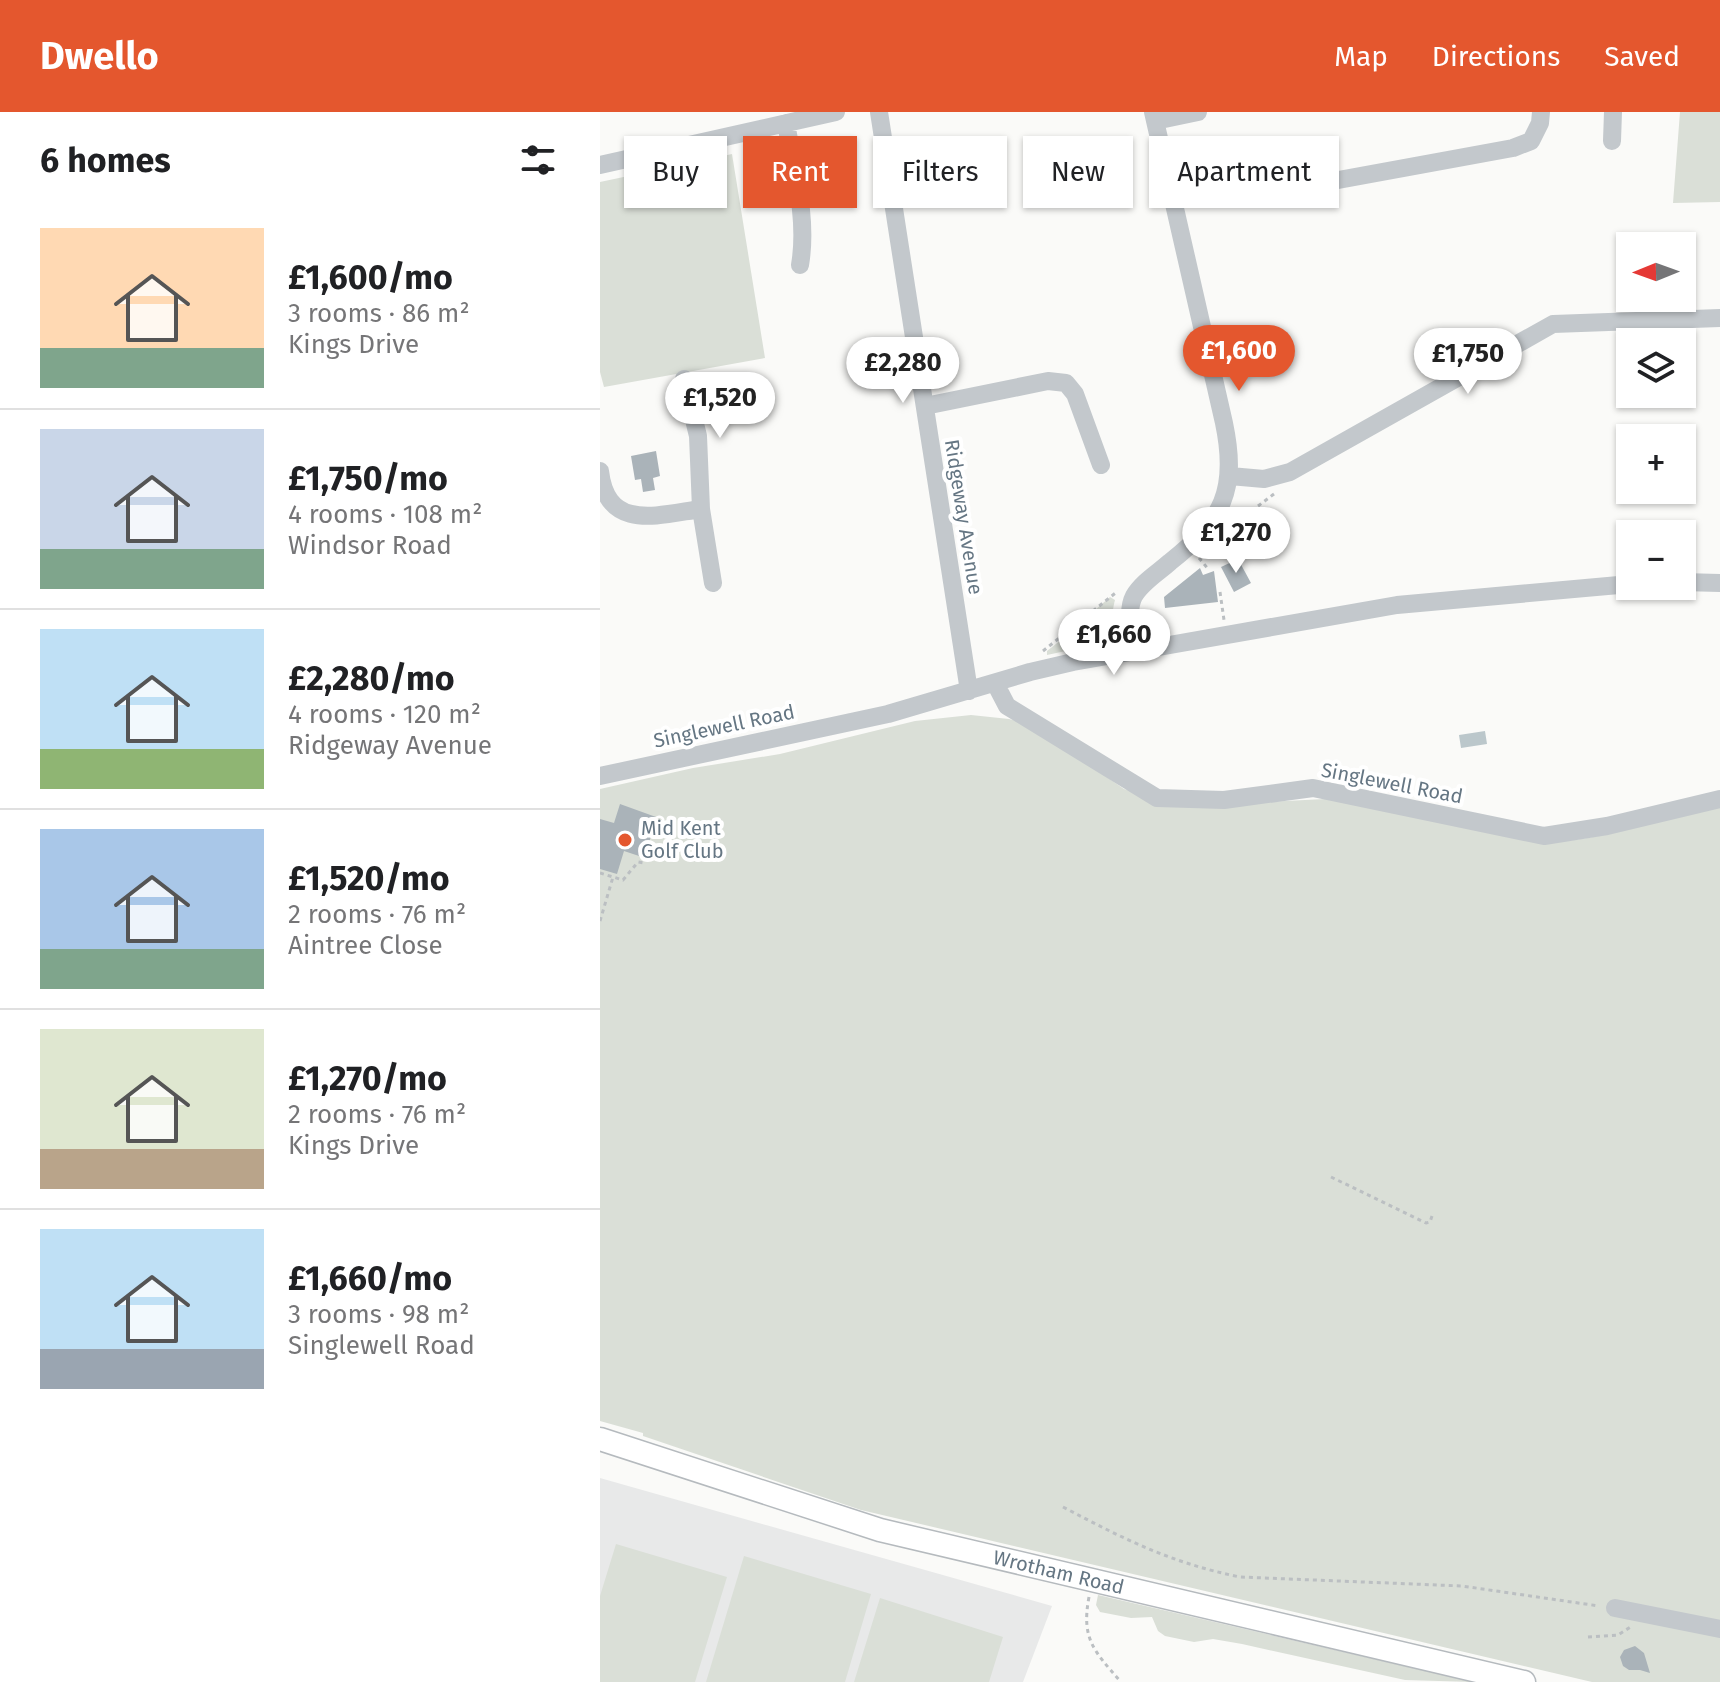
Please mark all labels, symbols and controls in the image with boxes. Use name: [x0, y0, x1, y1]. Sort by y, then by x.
text: Dwello: [40, 33, 159, 79]
text: Map: [1334, 40, 1388, 73]
text: Directions: [1432, 40, 1560, 73]
text: Saved: [1604, 40, 1680, 73]
chip: Buy: [624, 136, 727, 208]
chip: Rent: [743, 136, 857, 208]
chip: Filters: [873, 136, 1007, 208]
chip: New: [1023, 136, 1133, 208]
chip: Apartment: [1149, 136, 1339, 208]
icon: filters: [516, 138, 560, 182]
text: 6 homes: [40, 140, 171, 181]
north arrow: [1616, 232, 1696, 312]
map controls: [1616, 232, 1696, 600]
text: £1,600/mo: [288, 257, 453, 298]
icon: home: [104, 260, 200, 356]
text: 3 rooms · 86 m²: [288, 298, 470, 329]
pin: £1,600: [1174, 325, 1304, 393]
pin: £1,750: [1403, 328, 1533, 396]
button: layers: [1616, 328, 1696, 408]
text: Kings Drive: [288, 329, 419, 360]
text: £1,600: [1201, 335, 1277, 366]
pin: £2,280: [838, 337, 968, 405]
text: £1,750: [1432, 338, 1504, 369]
text: £2,280: [864, 347, 942, 378]
pin: £1,520: [655, 372, 785, 440]
text: £1,520: [683, 382, 757, 413]
button: +: [1616, 424, 1696, 504]
street label: Ridgeway Avenue: [940, 438, 988, 596]
text: £1,750/mo: [288, 458, 448, 499]
icon: home: [104, 461, 200, 557]
text: 4 rooms · 108 m²: [288, 499, 482, 530]
pin: £1,270: [1171, 507, 1301, 575]
text: £1,270: [1200, 517, 1272, 548]
button: −: [1616, 520, 1696, 600]
text: Windsor Road: [288, 530, 452, 561]
pin: £1,660: [1049, 609, 1179, 677]
text: £1,660: [1076, 619, 1152, 650]
text: £2,280/mo: [288, 658, 455, 699]
icon: home: [104, 661, 200, 757]
text: 4 rooms · 120 m²: [288, 699, 481, 730]
street label: Singlewell Road: [651, 699, 797, 753]
text: Ridgeway Avenue: [288, 730, 492, 761]
street label: Singlewell Road: [1319, 758, 1465, 808]
place label: Mid Kent Golf Club: [641, 816, 724, 863]
marker: Mid Kent Golf Club: [616, 831, 634, 849]
text: £1,520/mo: [288, 858, 450, 899]
icon: home: [104, 861, 200, 957]
text: 2 rooms · 76 m²: [288, 899, 466, 930]
text: Aintree Close: [288, 930, 443, 961]
text: £1,270/mo: [288, 1058, 447, 1099]
icon: home: [104, 1061, 200, 1157]
text: 2 rooms · 76 m²: [288, 1099, 466, 1130]
text: Kings Drive: [288, 1130, 419, 1161]
text: £1,660/mo: [288, 1258, 452, 1299]
icon: home: [104, 1261, 200, 1357]
text: 3 rooms · 98 m²: [288, 1299, 469, 1330]
text: Singlewell Road: [288, 1330, 475, 1361]
street label: Wrotham Road: [991, 1545, 1126, 1599]

